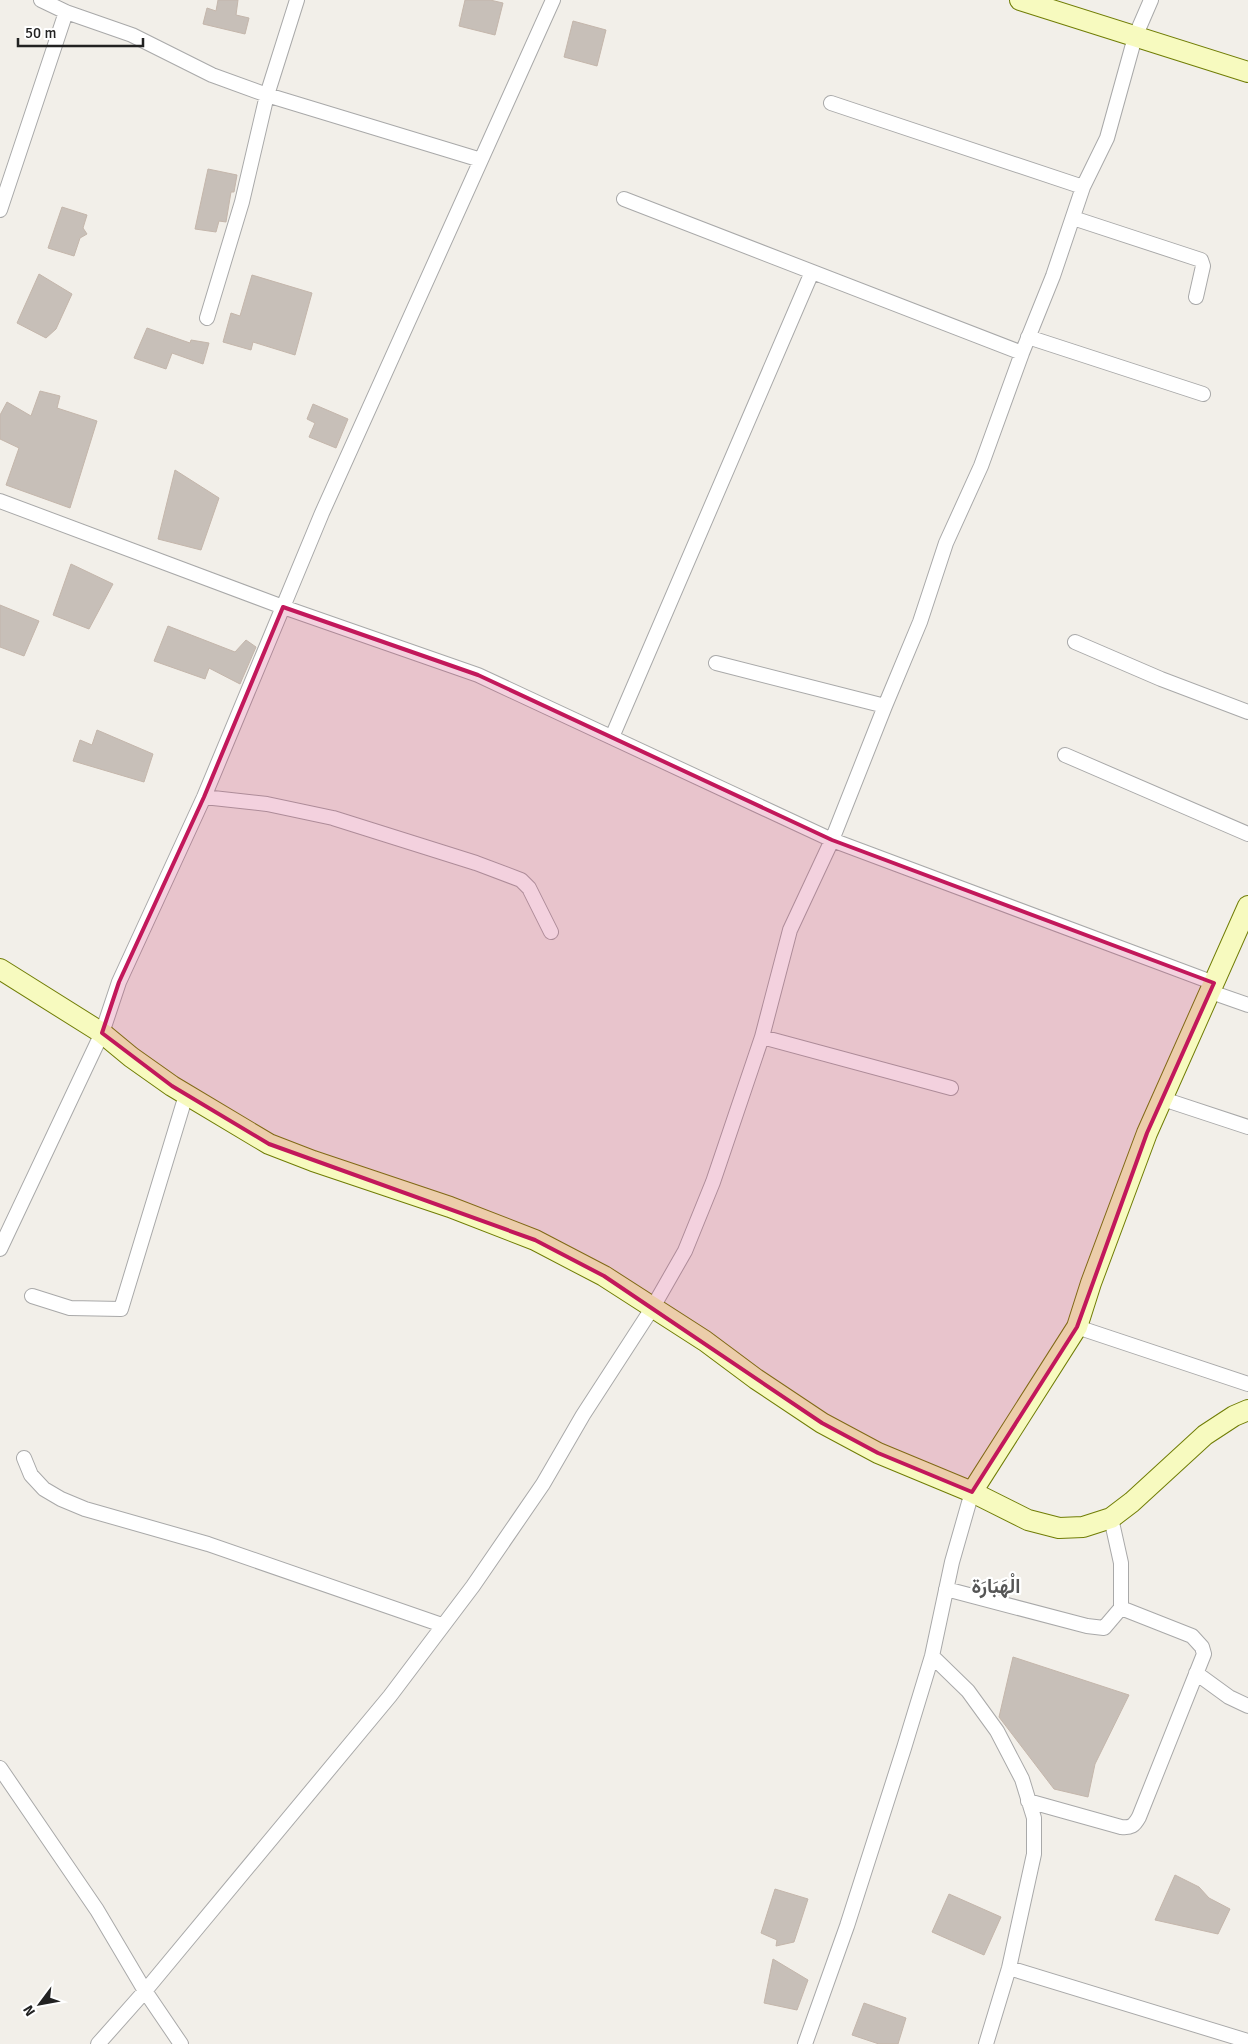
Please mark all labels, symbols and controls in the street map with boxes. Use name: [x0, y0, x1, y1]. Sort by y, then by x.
scale bar: [18, 15, 142, 47]
text: 50 m: [25, 24, 56, 42]
district label: الْهَبَارَة: [972, 1573, 1021, 1599]
north arrow: [15, 1979, 65, 2029]
text: N: [20, 2002, 39, 2019]

